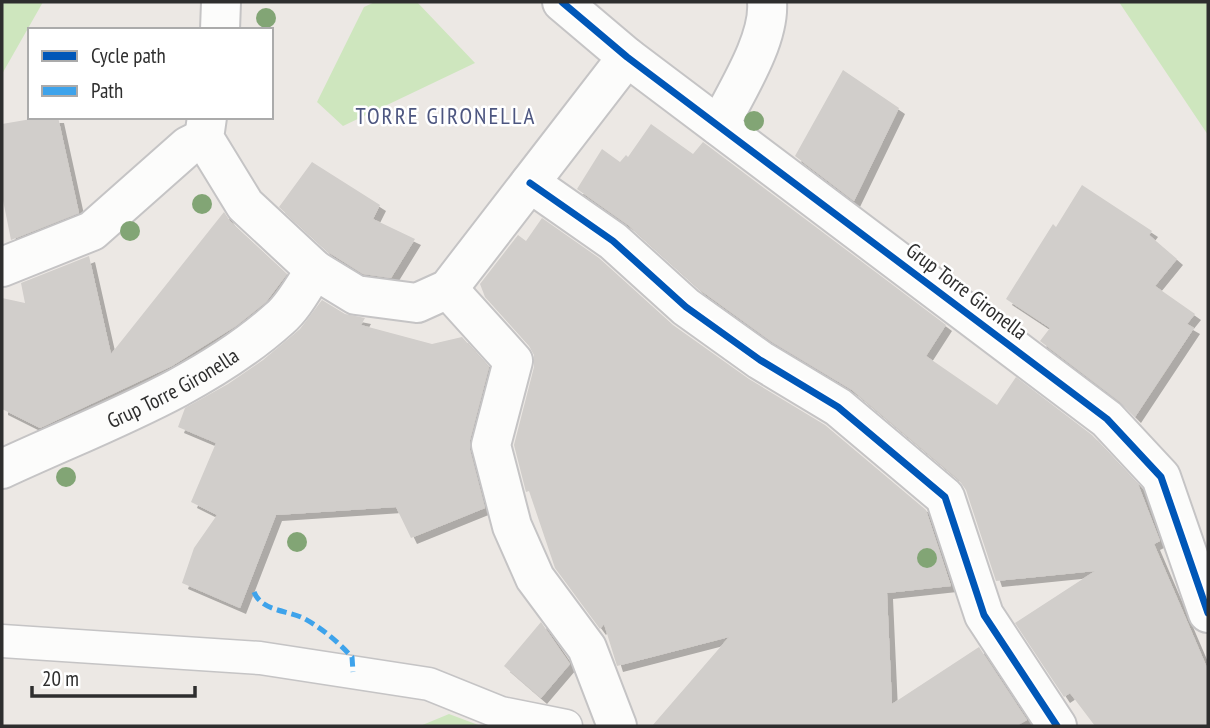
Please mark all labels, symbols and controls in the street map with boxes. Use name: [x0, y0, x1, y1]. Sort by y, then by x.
legend: [28, 28, 273, 119]
text: Cycle path: [91, 42, 166, 69]
text: Path: [91, 77, 123, 104]
district label: TORRE GIRONELLA: [356, 101, 536, 130]
street label: Grup Torre Gironella: [901, 237, 1033, 345]
street label: Grup Torre Gironella: [103, 341, 243, 434]
scale bar: [32, 654, 194, 698]
text: 20 m: [42, 665, 79, 692]

